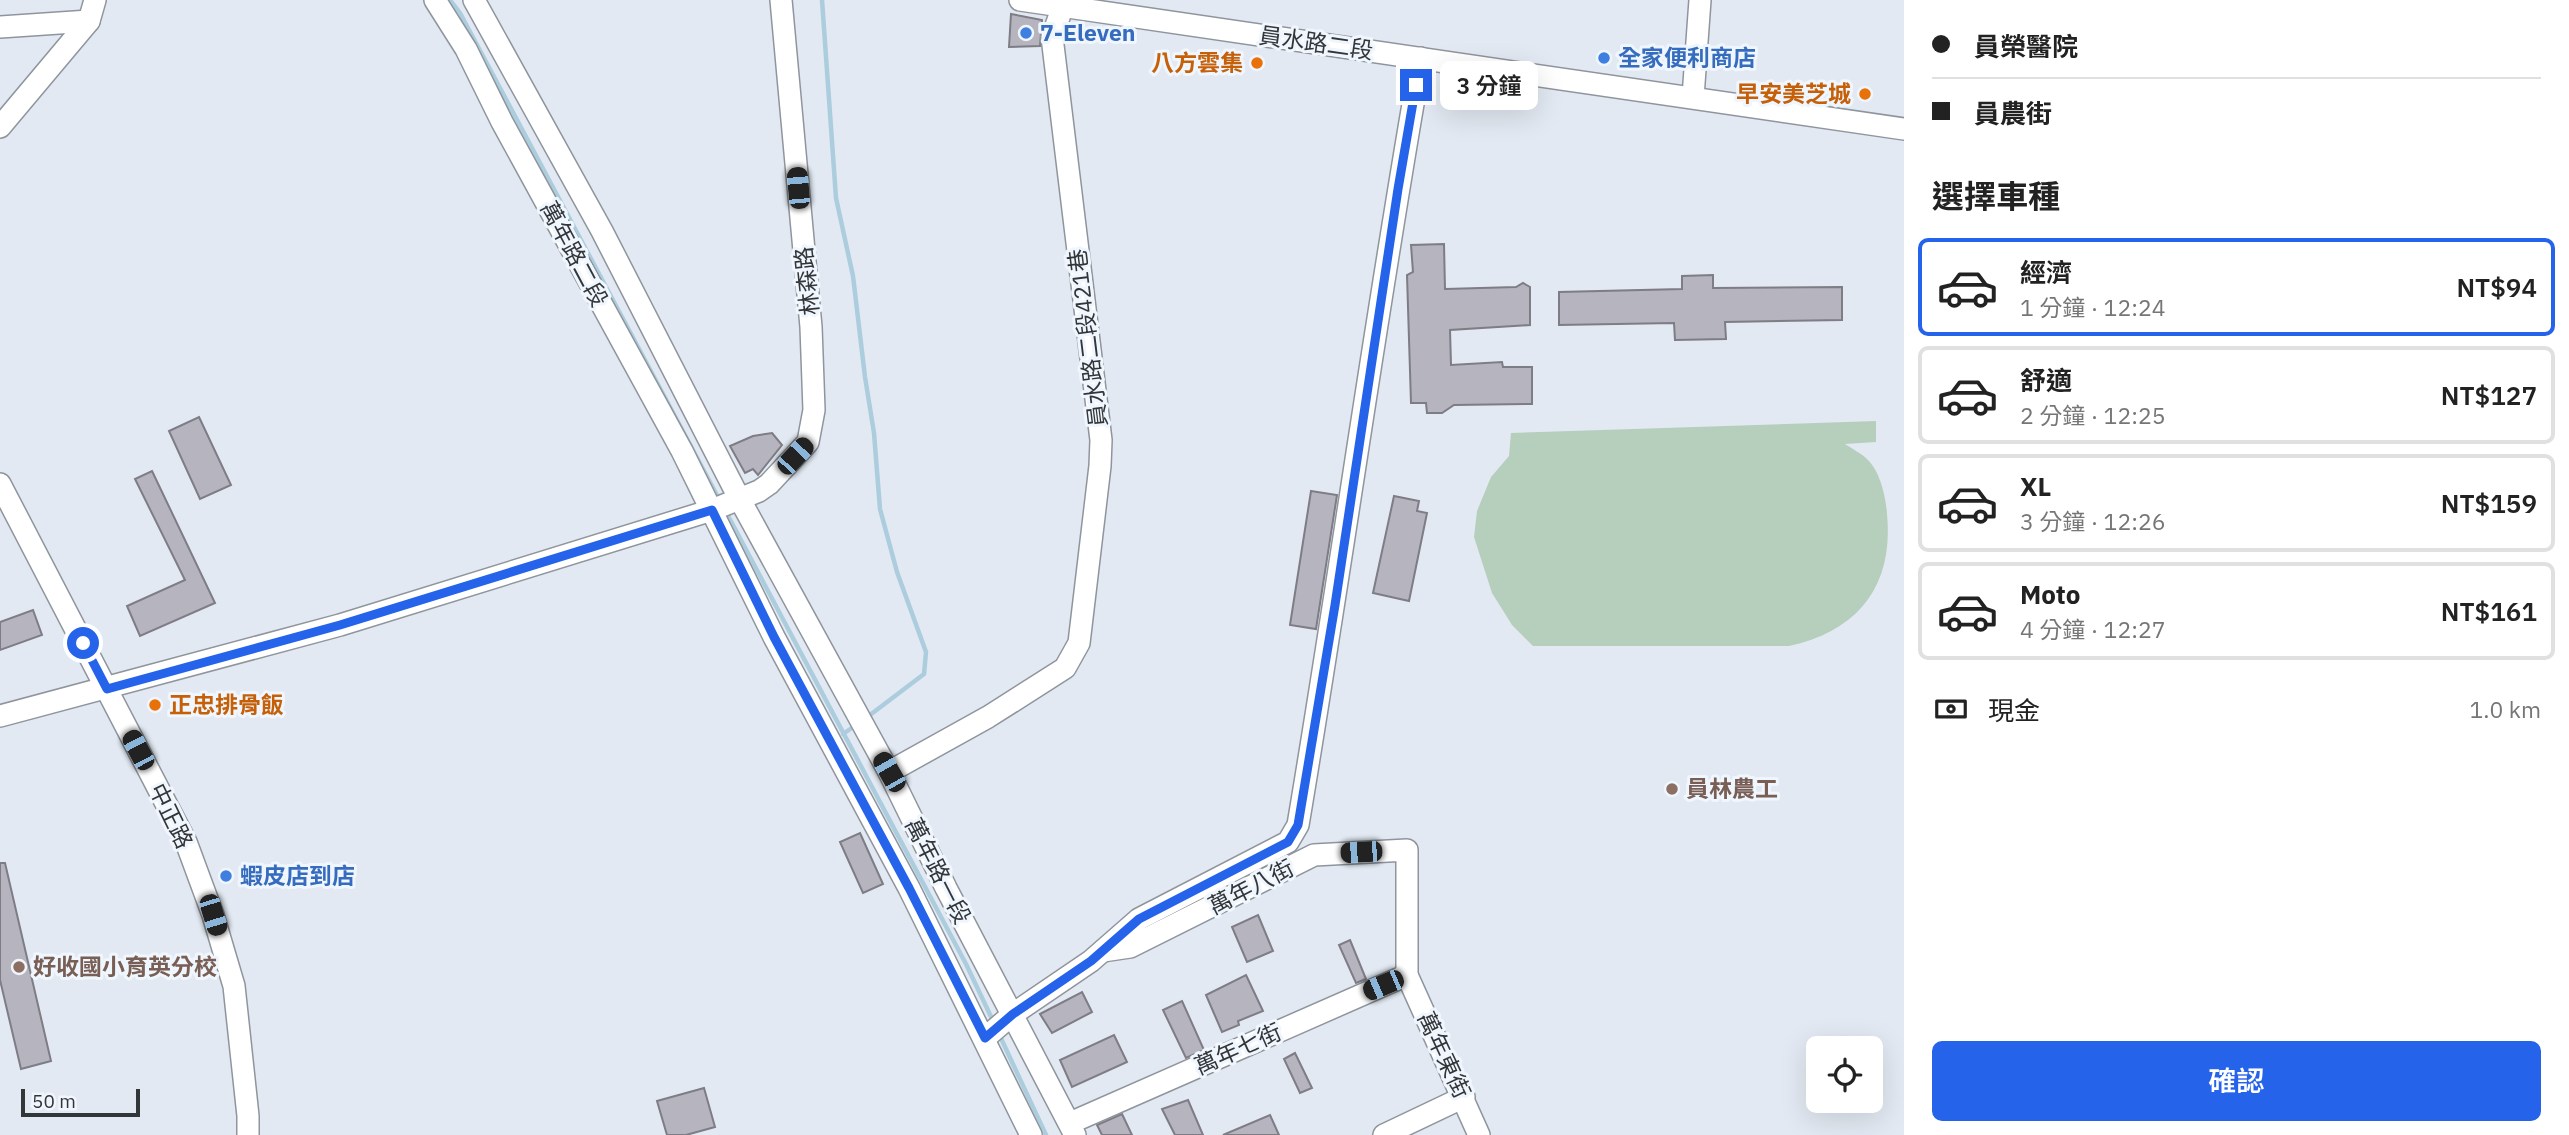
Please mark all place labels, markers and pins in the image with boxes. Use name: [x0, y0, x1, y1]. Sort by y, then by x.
place label: 7-Eleven: [1040, 17, 1136, 47]
marker: 7-Eleven: [1018, 25, 1034, 41]
place label: 全家便利商店: [1618, 42, 1756, 72]
place label: 八方雲集: [1151, 47, 1243, 77]
marker: 全家便利商店: [1596, 50, 1612, 66]
marker: 八方雲集: [1249, 55, 1265, 71]
place label: 早安美芝城: [1736, 78, 1851, 108]
marker: 早安美芝城: [1857, 86, 1873, 102]
place label: 正忠排骨飯: [169, 689, 284, 719]
marker: 正忠排骨飯: [147, 697, 163, 713]
place label: 員林農工: [1686, 773, 1778, 803]
marker: 員林農工: [1664, 781, 1680, 797]
place label: 蝦皮店到店: [240, 860, 355, 890]
marker: 蝦皮店到店: [218, 868, 234, 884]
place label: 好收國小育英分校: [33, 951, 217, 981]
marker: 好收國小育英分校: [11, 959, 27, 975]

